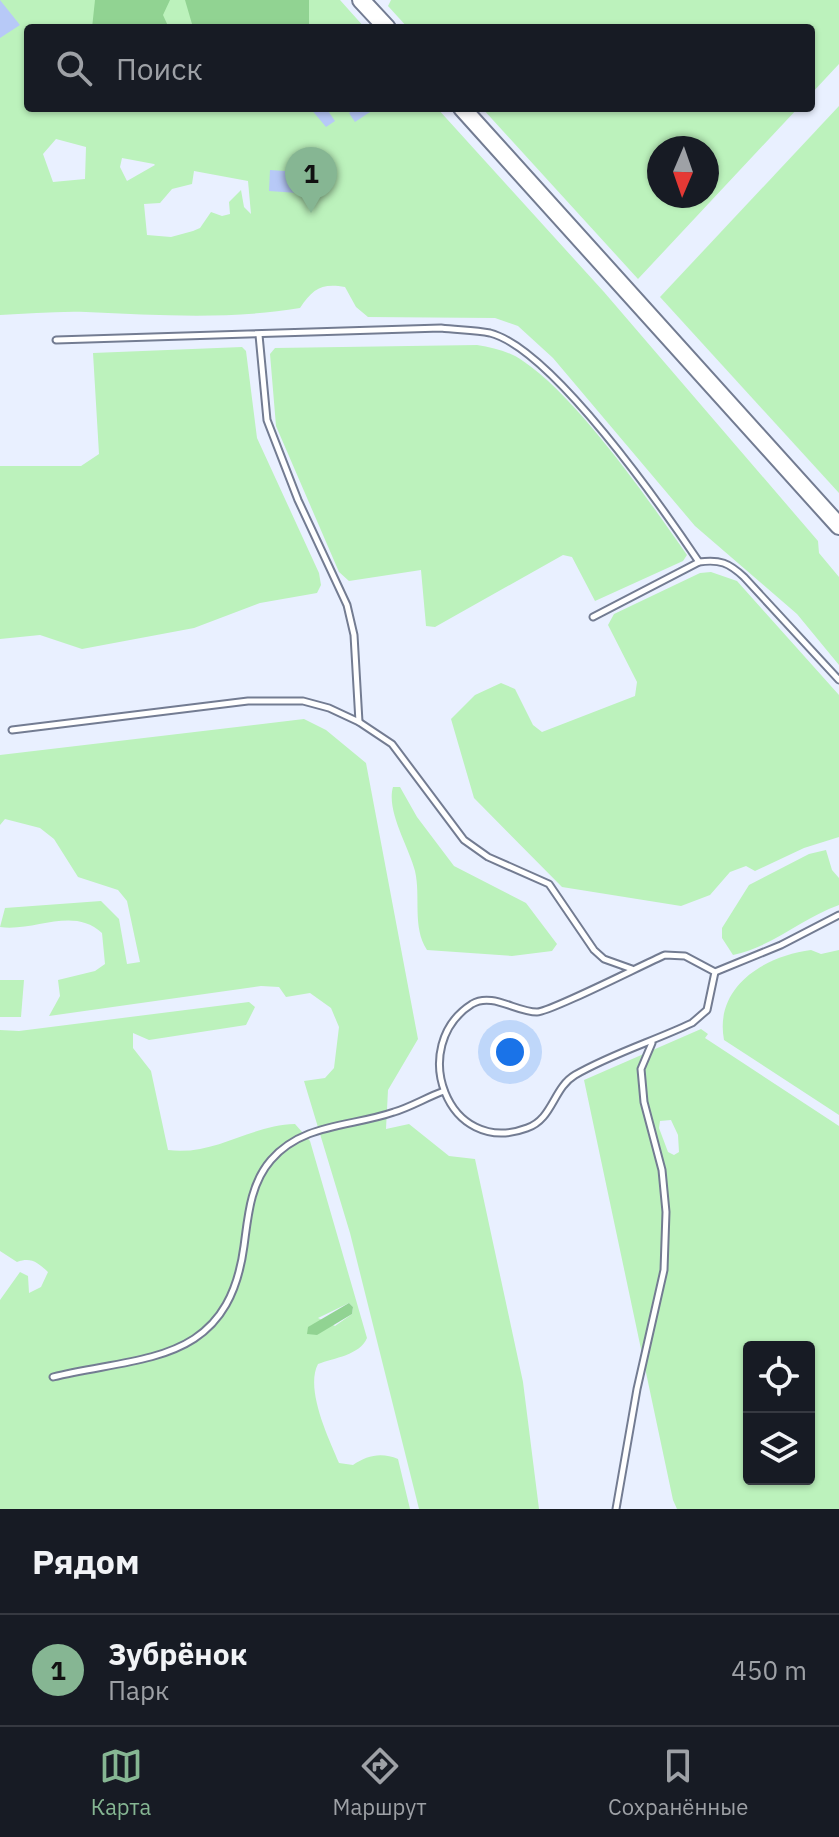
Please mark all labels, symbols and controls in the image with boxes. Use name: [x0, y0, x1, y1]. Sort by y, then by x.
search box: [24, 24, 815, 112]
icon: search: [52, 46, 96, 90]
text: Поиск: [116, 49, 203, 88]
north arrow: [647, 136, 719, 208]
pin: 1: [285, 147, 337, 213]
your location: [490, 1032, 530, 1072]
map controls: [743, 1341, 815, 1485]
button: locate: [743, 1341, 815, 1413]
button: layers: [743, 1413, 815, 1485]
text: Рядом: [32, 1539, 140, 1583]
text: Зубрёнок: [108, 1634, 247, 1673]
text: 1: [50, 1653, 66, 1687]
text: 450 m: [731, 1653, 807, 1687]
text: Парк: [108, 1673, 169, 1707]
tab: Карта: [91, 1744, 151, 1821]
tab: Маршрут: [333, 1744, 427, 1821]
tab: Сохранённые: [608, 1744, 748, 1821]

